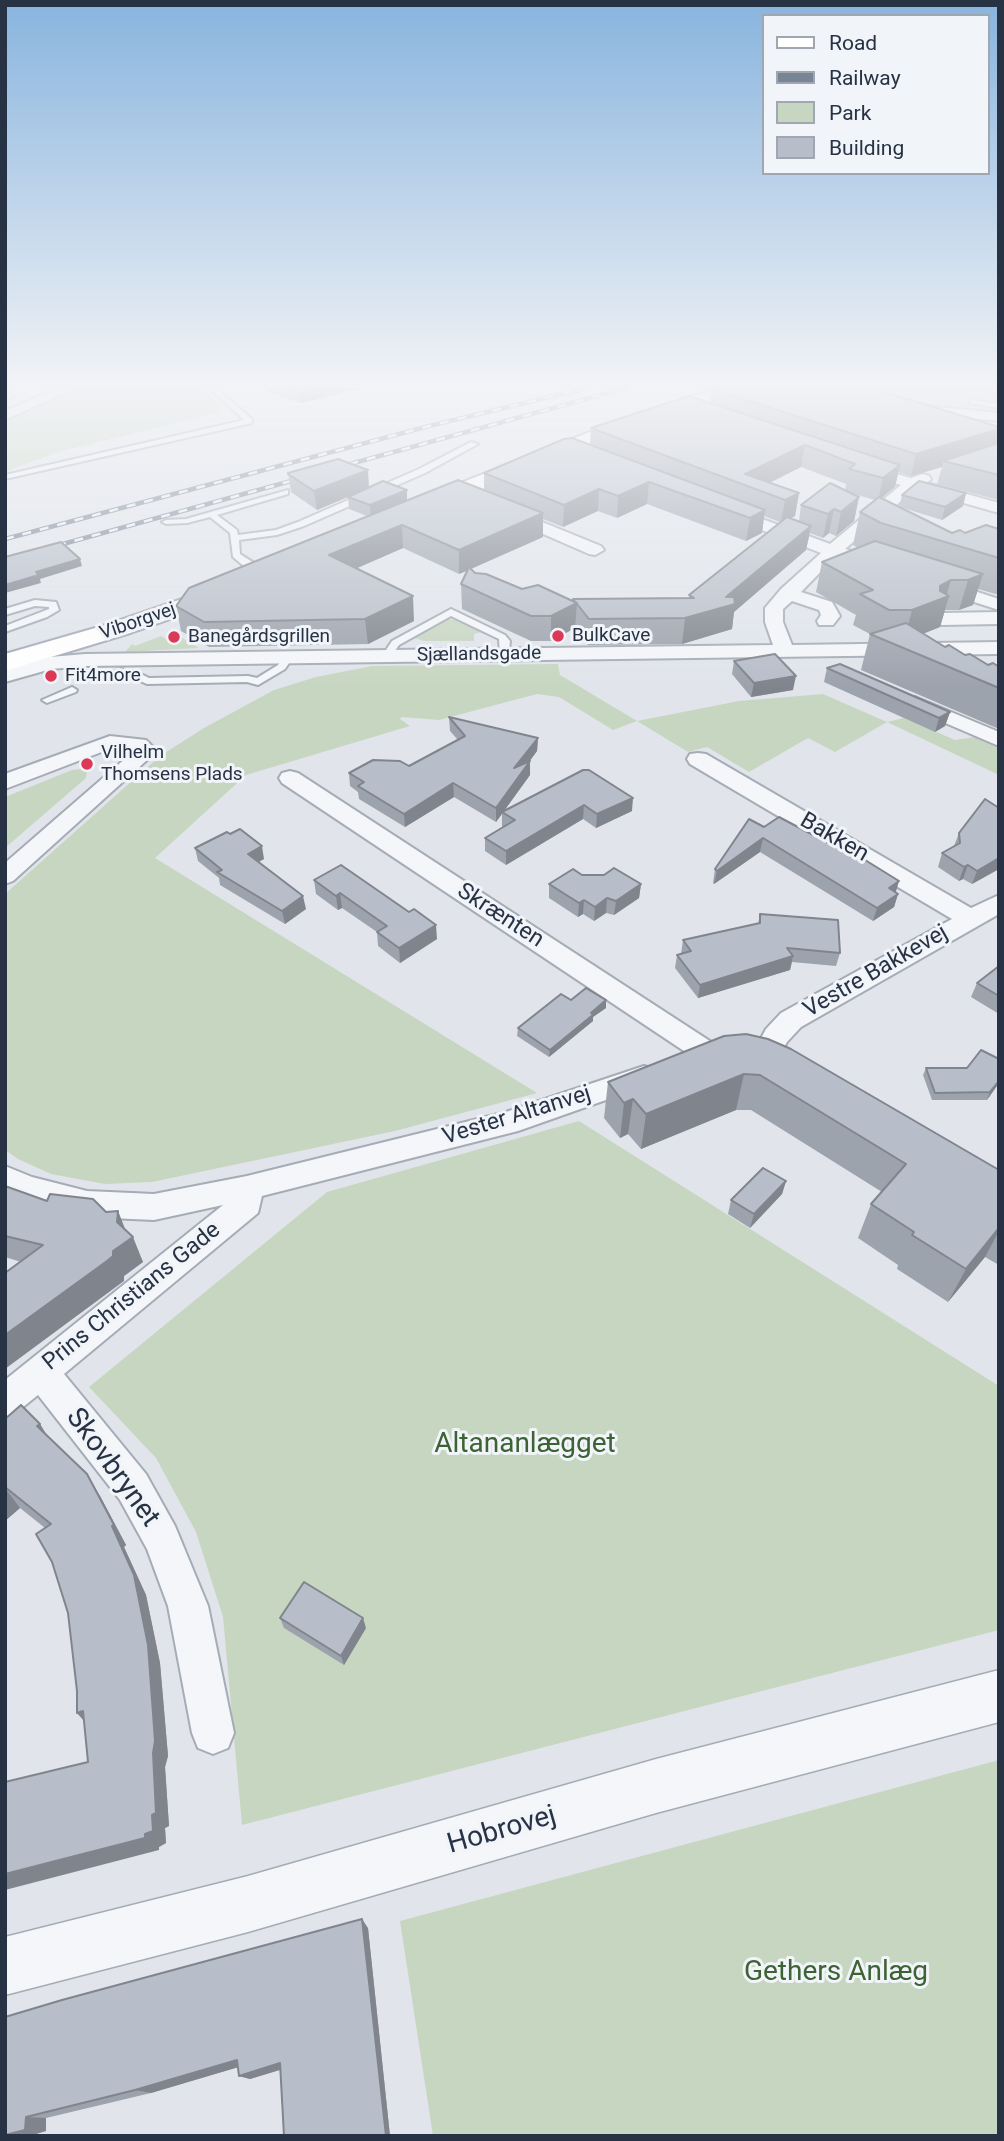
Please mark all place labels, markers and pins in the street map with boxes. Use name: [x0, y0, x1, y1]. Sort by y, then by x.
place label: BulkCave: [572, 625, 650, 647]
place label: Banegårdsgrillen: [188, 626, 330, 648]
marker: BulkCave: [550, 628, 566, 644]
marker: Banegårdsgrillen: [166, 629, 182, 645]
place label: Fit4more: [65, 665, 141, 687]
marker: Fit4more: [43, 668, 59, 684]
place label: Vilhelm Thomsens Plads: [101, 742, 243, 786]
marker: Vilhelm Thomsens Plads: [79, 756, 95, 772]

